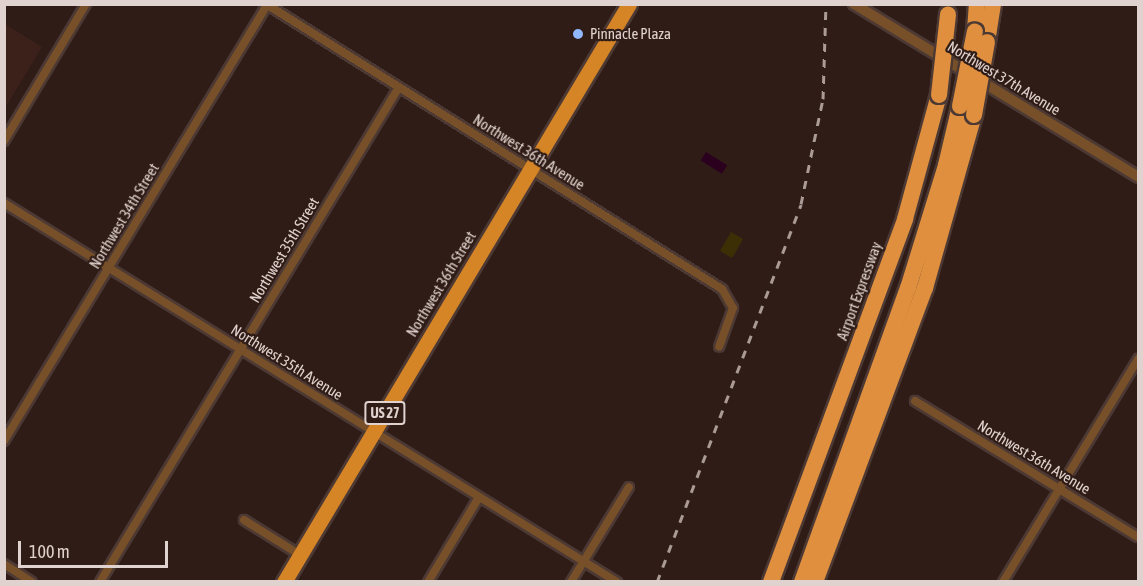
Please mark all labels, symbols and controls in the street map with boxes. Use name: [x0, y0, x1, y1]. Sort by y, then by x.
place label: Pinnacle Plaza: [590, 25, 671, 43]
marker: Pinnacle Plaza: [571, 27, 585, 41]
street label: Northwest 37th Avenue: [944, 37, 1064, 119]
street label: Northwest 36th Avenue: [470, 110, 588, 194]
street label: Northwest 34th Street: [85, 160, 163, 272]
street label: Northwest 35th Street: [245, 194, 323, 306]
street label: Northwest 36th Street: [402, 228, 480, 340]
street label: Airport Expressway: [833, 239, 885, 343]
street label: Northwest 35th Avenue: [228, 320, 346, 404]
road number: US 27: [364, 402, 406, 424]
street label: Northwest 36th Avenue: [974, 416, 1094, 498]
scale bar: [21, 529, 171, 567]
text: 100 m: [29, 541, 70, 562]

